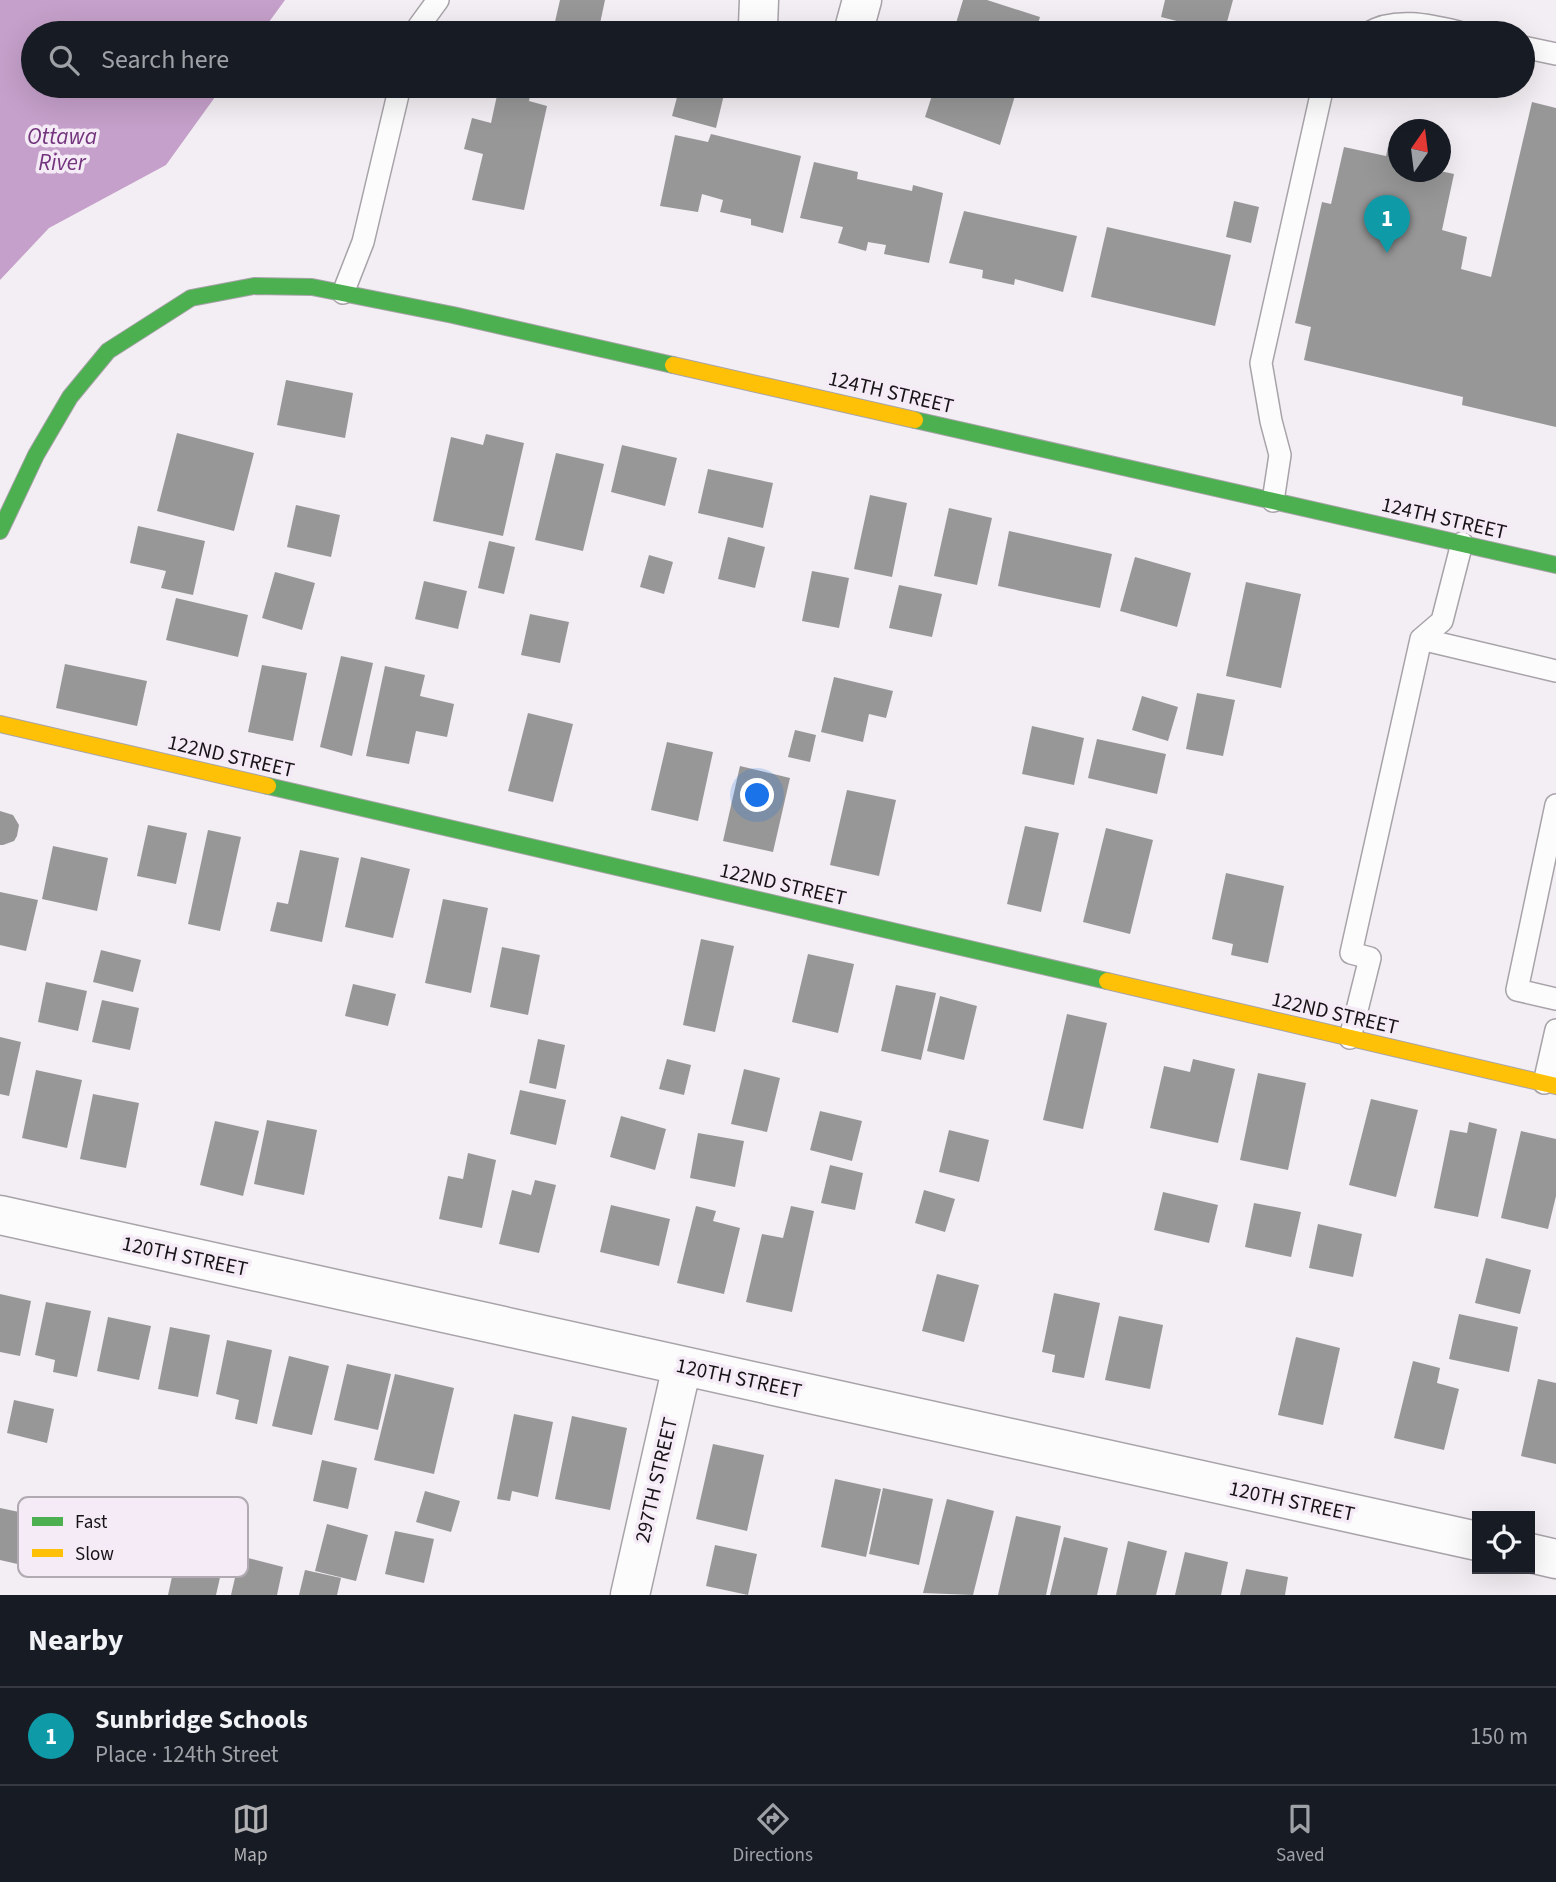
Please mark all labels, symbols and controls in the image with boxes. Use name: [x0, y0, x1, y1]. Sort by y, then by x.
search box: [21, 21, 1535, 98]
icon: search: [45, 41, 83, 79]
text: Search here: [101, 41, 229, 78]
north arrow: [1388, 119, 1451, 182]
water label: Ottawa River: [27, 120, 97, 179]
pin: 1: [1364, 195, 1410, 253]
street label: 124TH STREET: [825, 363, 957, 421]
street label: 124TH STREET: [1378, 489, 1510, 547]
street label: 122ND STREET: [165, 727, 297, 785]
your location: [740, 778, 774, 812]
street label: 122ND STREET: [717, 855, 849, 913]
street label: 122ND STREET: [1269, 984, 1401, 1042]
street label: 120TH STREET: [119, 1228, 251, 1284]
street label: 120TH STREET: [673, 1350, 805, 1406]
street label: 297TH STREET: [627, 1414, 685, 1546]
street label: 120TH STREET: [1226, 1473, 1358, 1529]
legend: [18, 1497, 248, 1577]
text: Fast: [75, 1509, 108, 1536]
map controls: [1472, 1511, 1535, 1574]
button: locate: [1472, 1511, 1535, 1574]
text: Slow: [75, 1541, 114, 1568]
text: Nearby: [28, 1619, 123, 1662]
text: Sunbridge Schools: [95, 1701, 308, 1738]
text: 1: [45, 1720, 57, 1753]
text: 150 m: [1470, 1720, 1528, 1753]
text: Place · 124th Street: [95, 1738, 279, 1771]
tab: Map: [232, 1800, 270, 1869]
tab: Directions: [733, 1800, 813, 1869]
tab: Saved: [1276, 1800, 1324, 1869]

